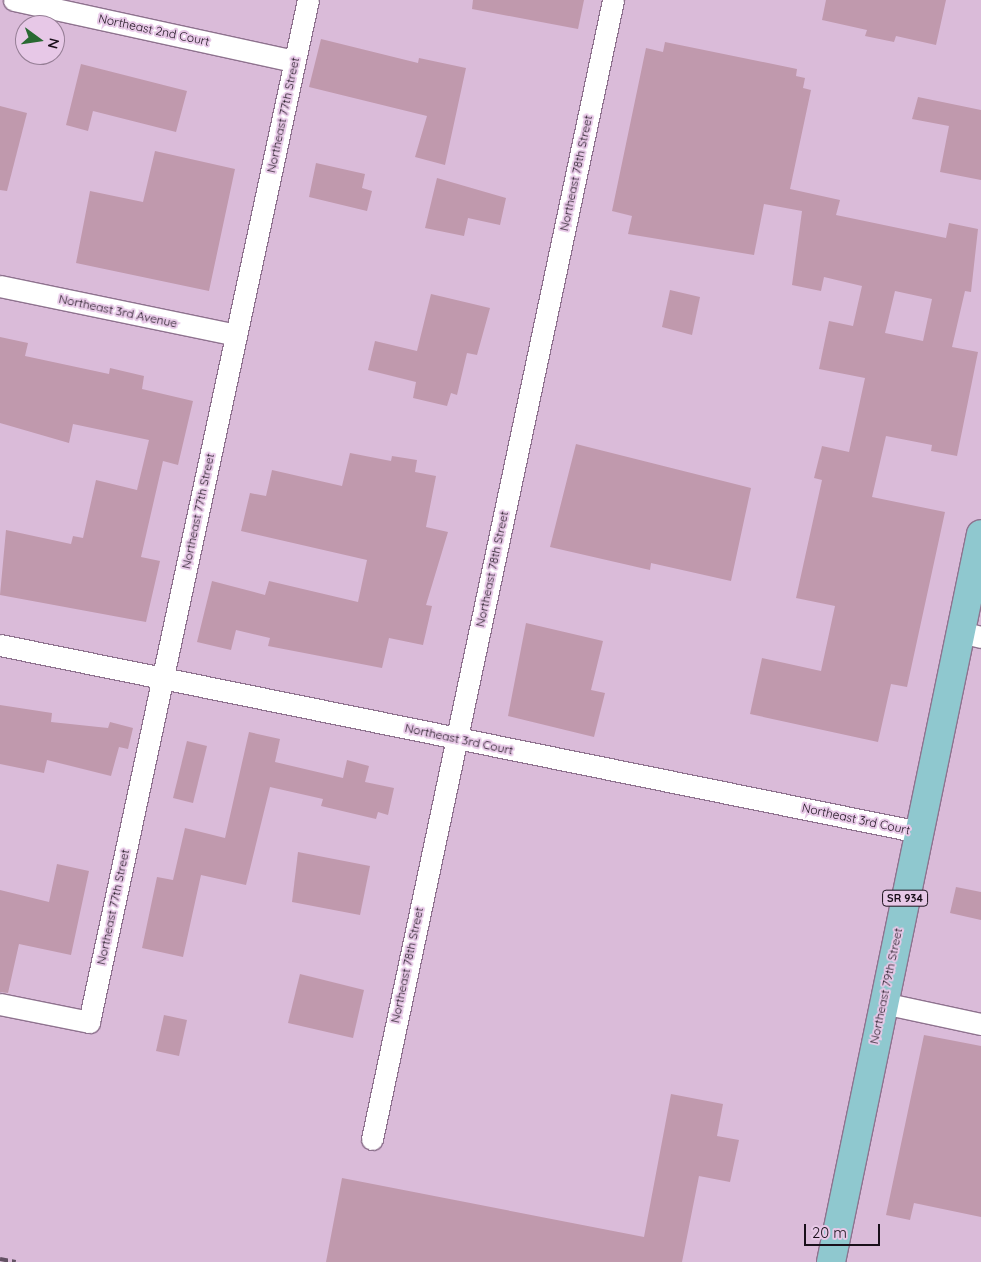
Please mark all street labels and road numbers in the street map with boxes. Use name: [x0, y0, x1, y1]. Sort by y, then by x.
street label: Northeast 2nd Court: [97, 11, 211, 49]
street label: Northeast 77th Street: [264, 56, 302, 174]
street label: Northeast 78th Street: [557, 114, 595, 232]
street label: Northeast 3rd Avenue: [57, 291, 179, 331]
street label: Northeast 77th Street: [179, 452, 217, 570]
street label: Northeast 78th Street: [473, 510, 511, 628]
street label: Northeast 3rd Court: [404, 720, 514, 758]
street label: Northeast 3rd Court: [801, 800, 911, 838]
street label: Northeast 77th Street: [94, 848, 132, 966]
road number: SR 934: [881, 890, 929, 906]
street label: Northeast 78th Street: [388, 906, 426, 1024]
street label: Northeast 79th Street: [867, 927, 905, 1045]

